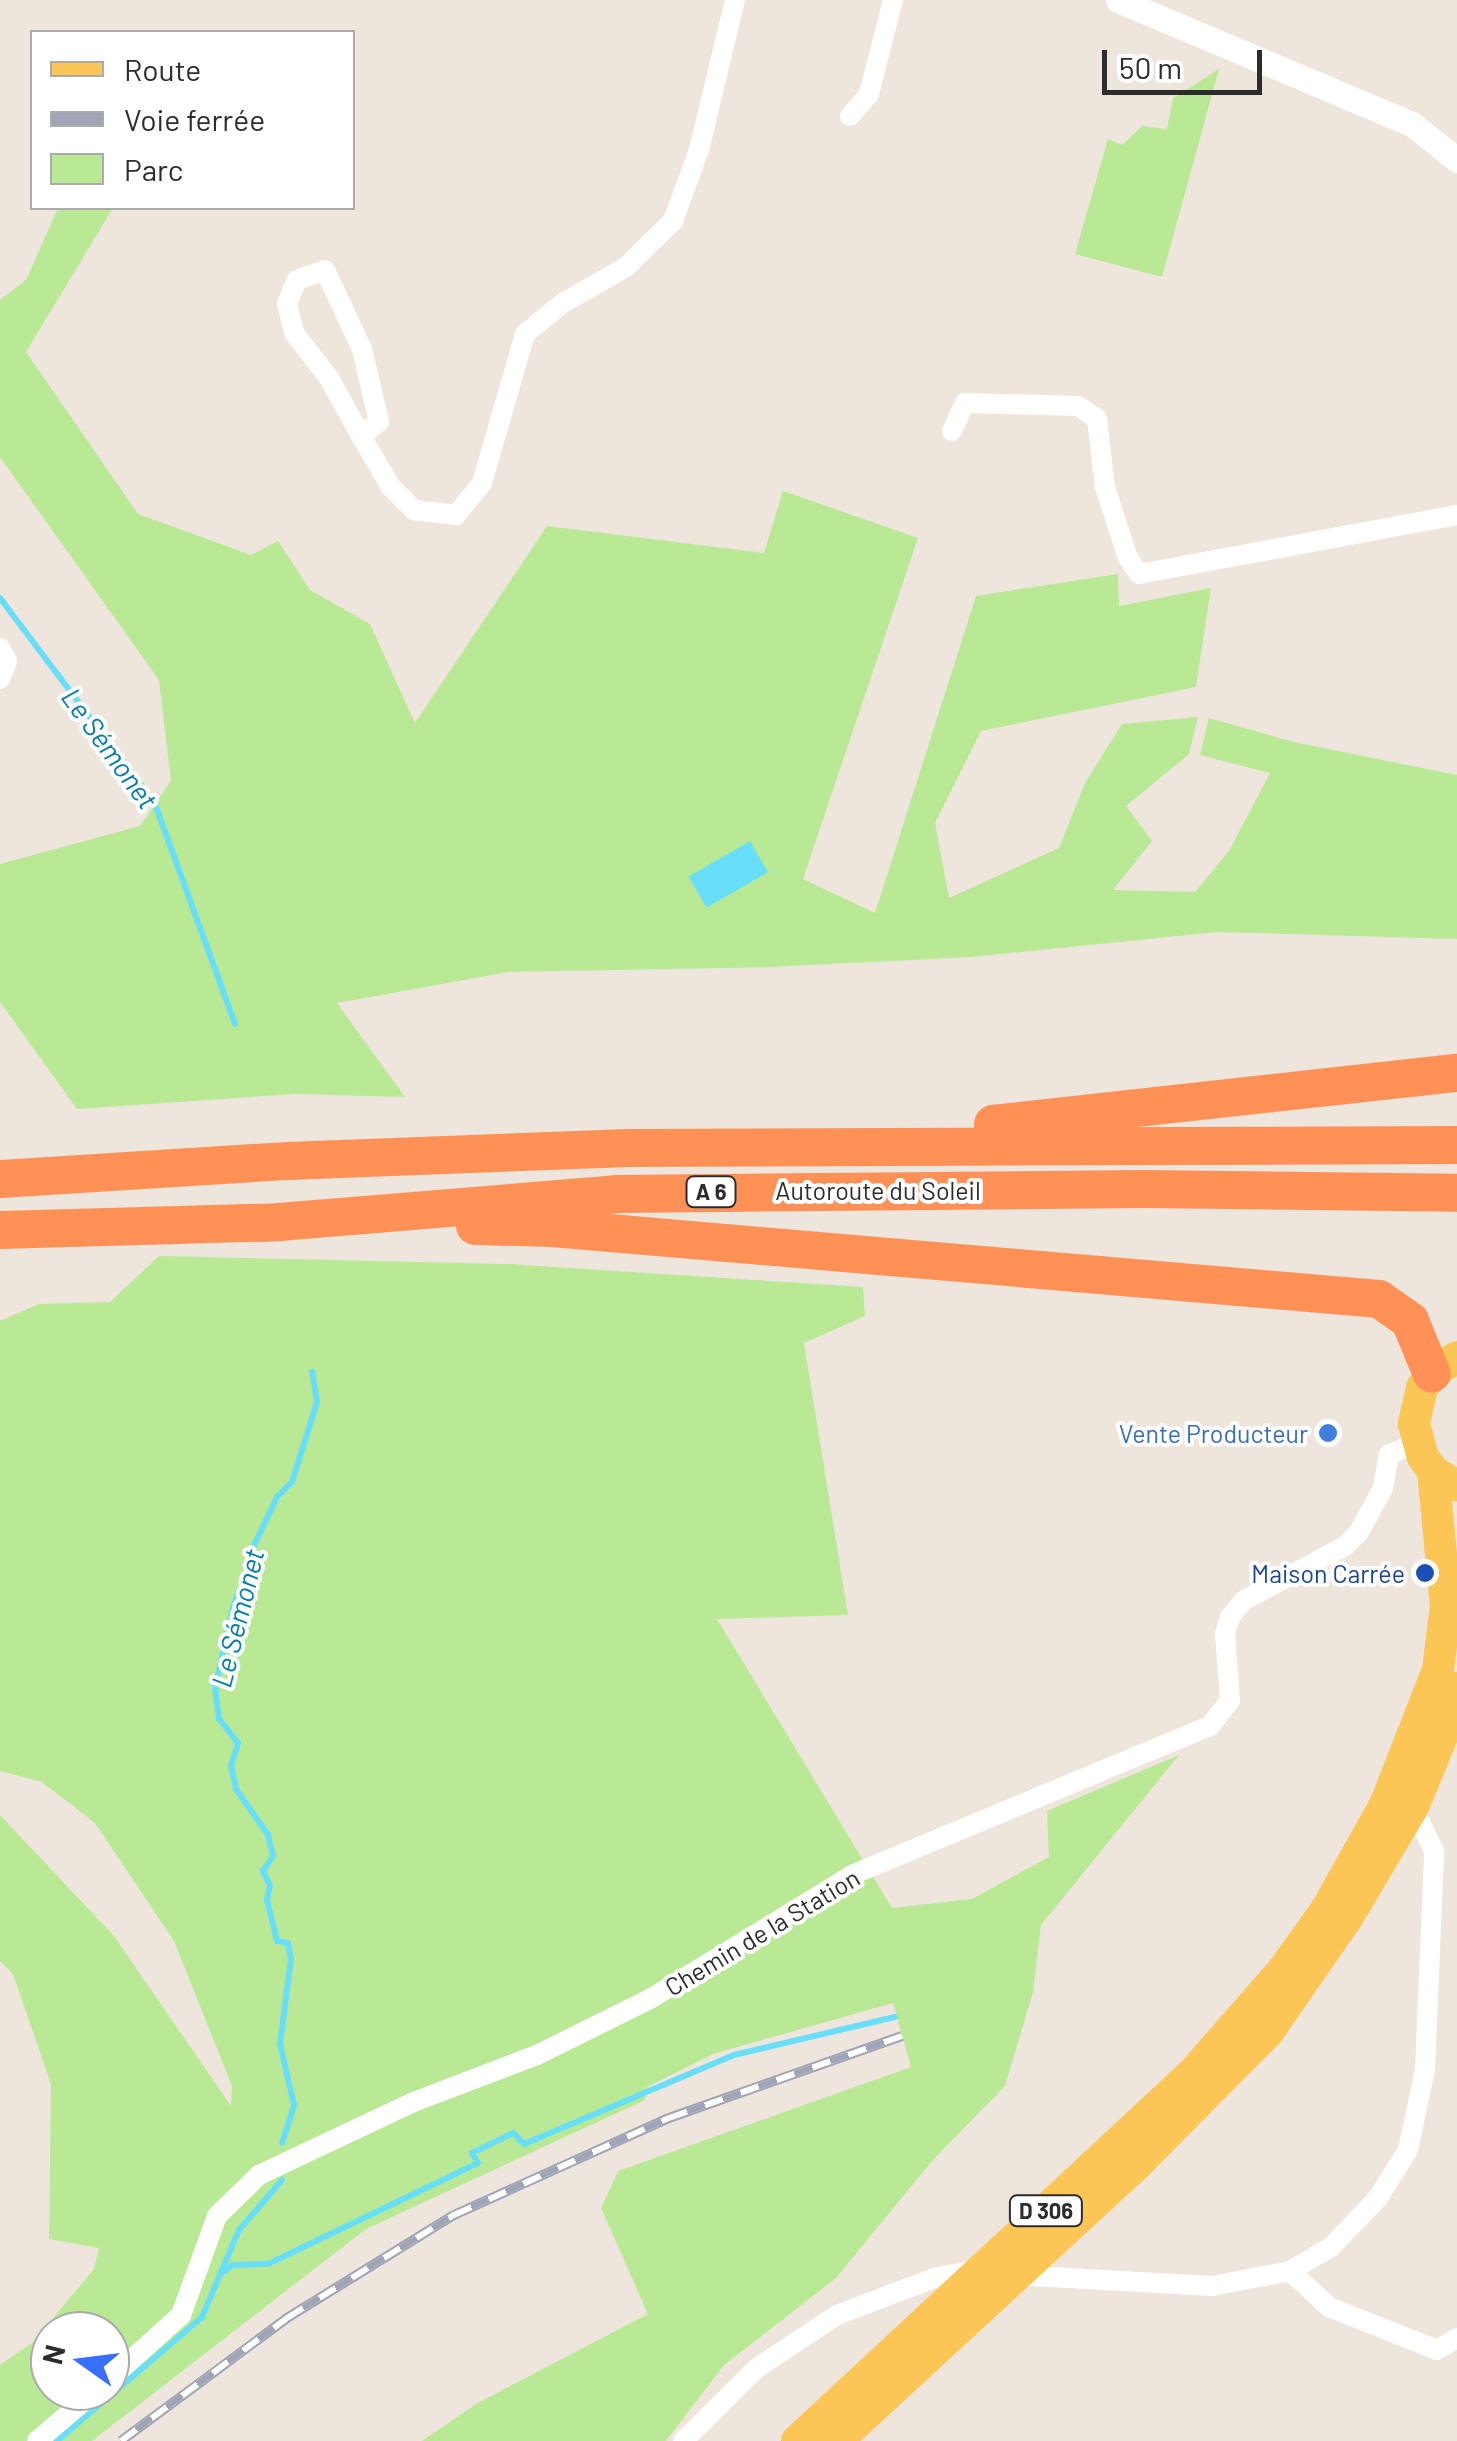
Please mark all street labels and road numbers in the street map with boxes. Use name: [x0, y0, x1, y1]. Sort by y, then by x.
road number: A 6: [684, 1175, 738, 1209]
street label: Autoroute du Soleil: [775, 1175, 981, 1205]
street label: Chemin de la Station: [659, 1862, 865, 2002]
road number: D 306: [1008, 2194, 1084, 2228]

